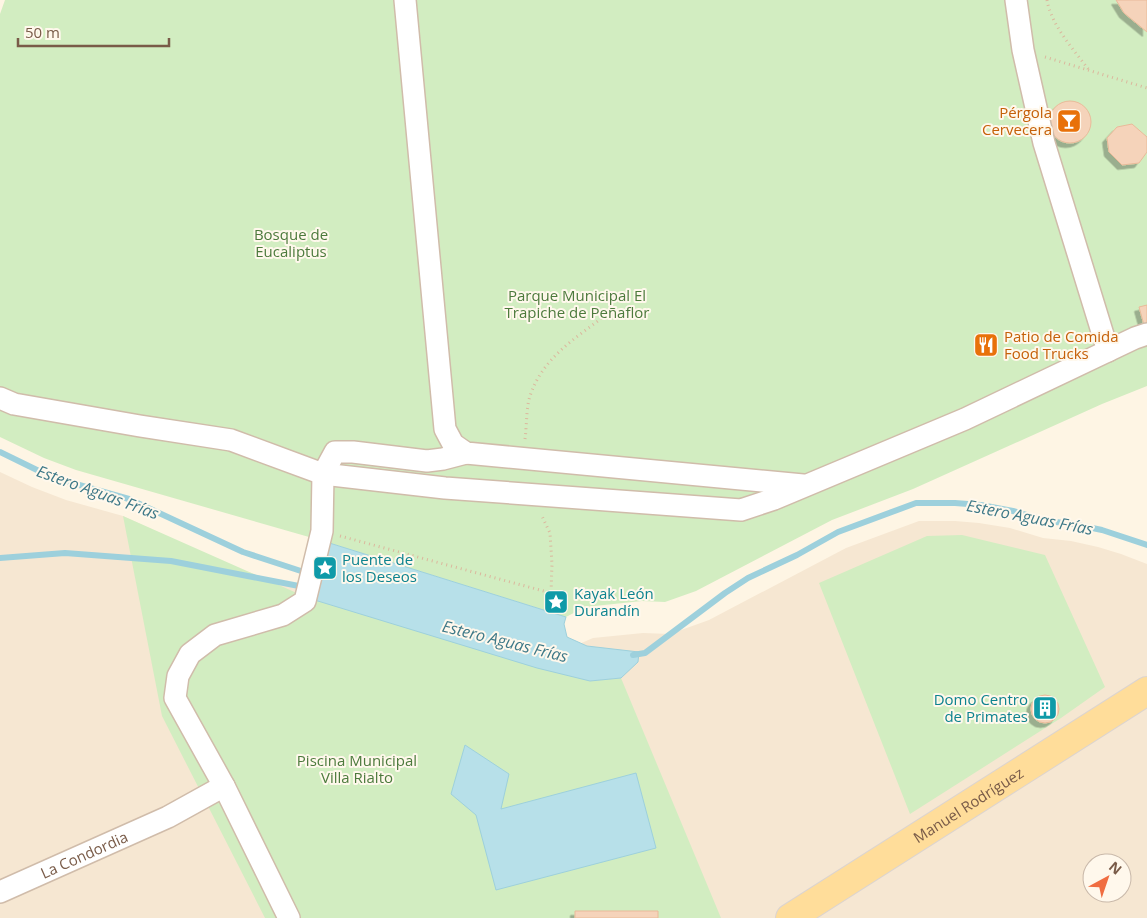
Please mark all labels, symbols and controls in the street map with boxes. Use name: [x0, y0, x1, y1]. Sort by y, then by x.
scale bar: [18, 15, 169, 47]
text: 50 m: [25, 22, 60, 42]
place label: Pérgola Cervecera: [982, 102, 1052, 139]
bar icon: Pérgola Cervecera: [1056, 108, 1082, 134]
park label: Bosque de Eucaliptus: [254, 224, 328, 261]
park label: Parque Municipal El Trapiche de Peñaflor: [505, 285, 649, 322]
place label: Patio de Comida Food Trucks: [1004, 326, 1119, 363]
restaurant icon: Patio de Comida Food Trucks: [973, 332, 999, 358]
water label: Estero Aguas Frías: [34, 460, 162, 524]
water label: Estero Aguas Frías: [965, 494, 1095, 540]
place label: Puente de los Deseos: [342, 549, 417, 586]
place icon: Puente de los Deseos: [312, 555, 338, 581]
place label: Kayak León Durandín: [574, 583, 654, 620]
place icon: Kayak León Durandín: [543, 589, 569, 615]
water label: Estero Aguas Frías: [440, 615, 570, 667]
place label: Domo Centro de Primates: [934, 689, 1028, 726]
building icon: Domo Centro de Primates: [1032, 695, 1058, 721]
park label: Piscina Municipal Villa Rialto: [297, 750, 417, 787]
street label: Manuel Rodríguez: [909, 762, 1027, 847]
street label: La Condordia: [37, 826, 131, 883]
north arrow: [1082, 853, 1132, 903]
text: N: [1105, 857, 1126, 879]

